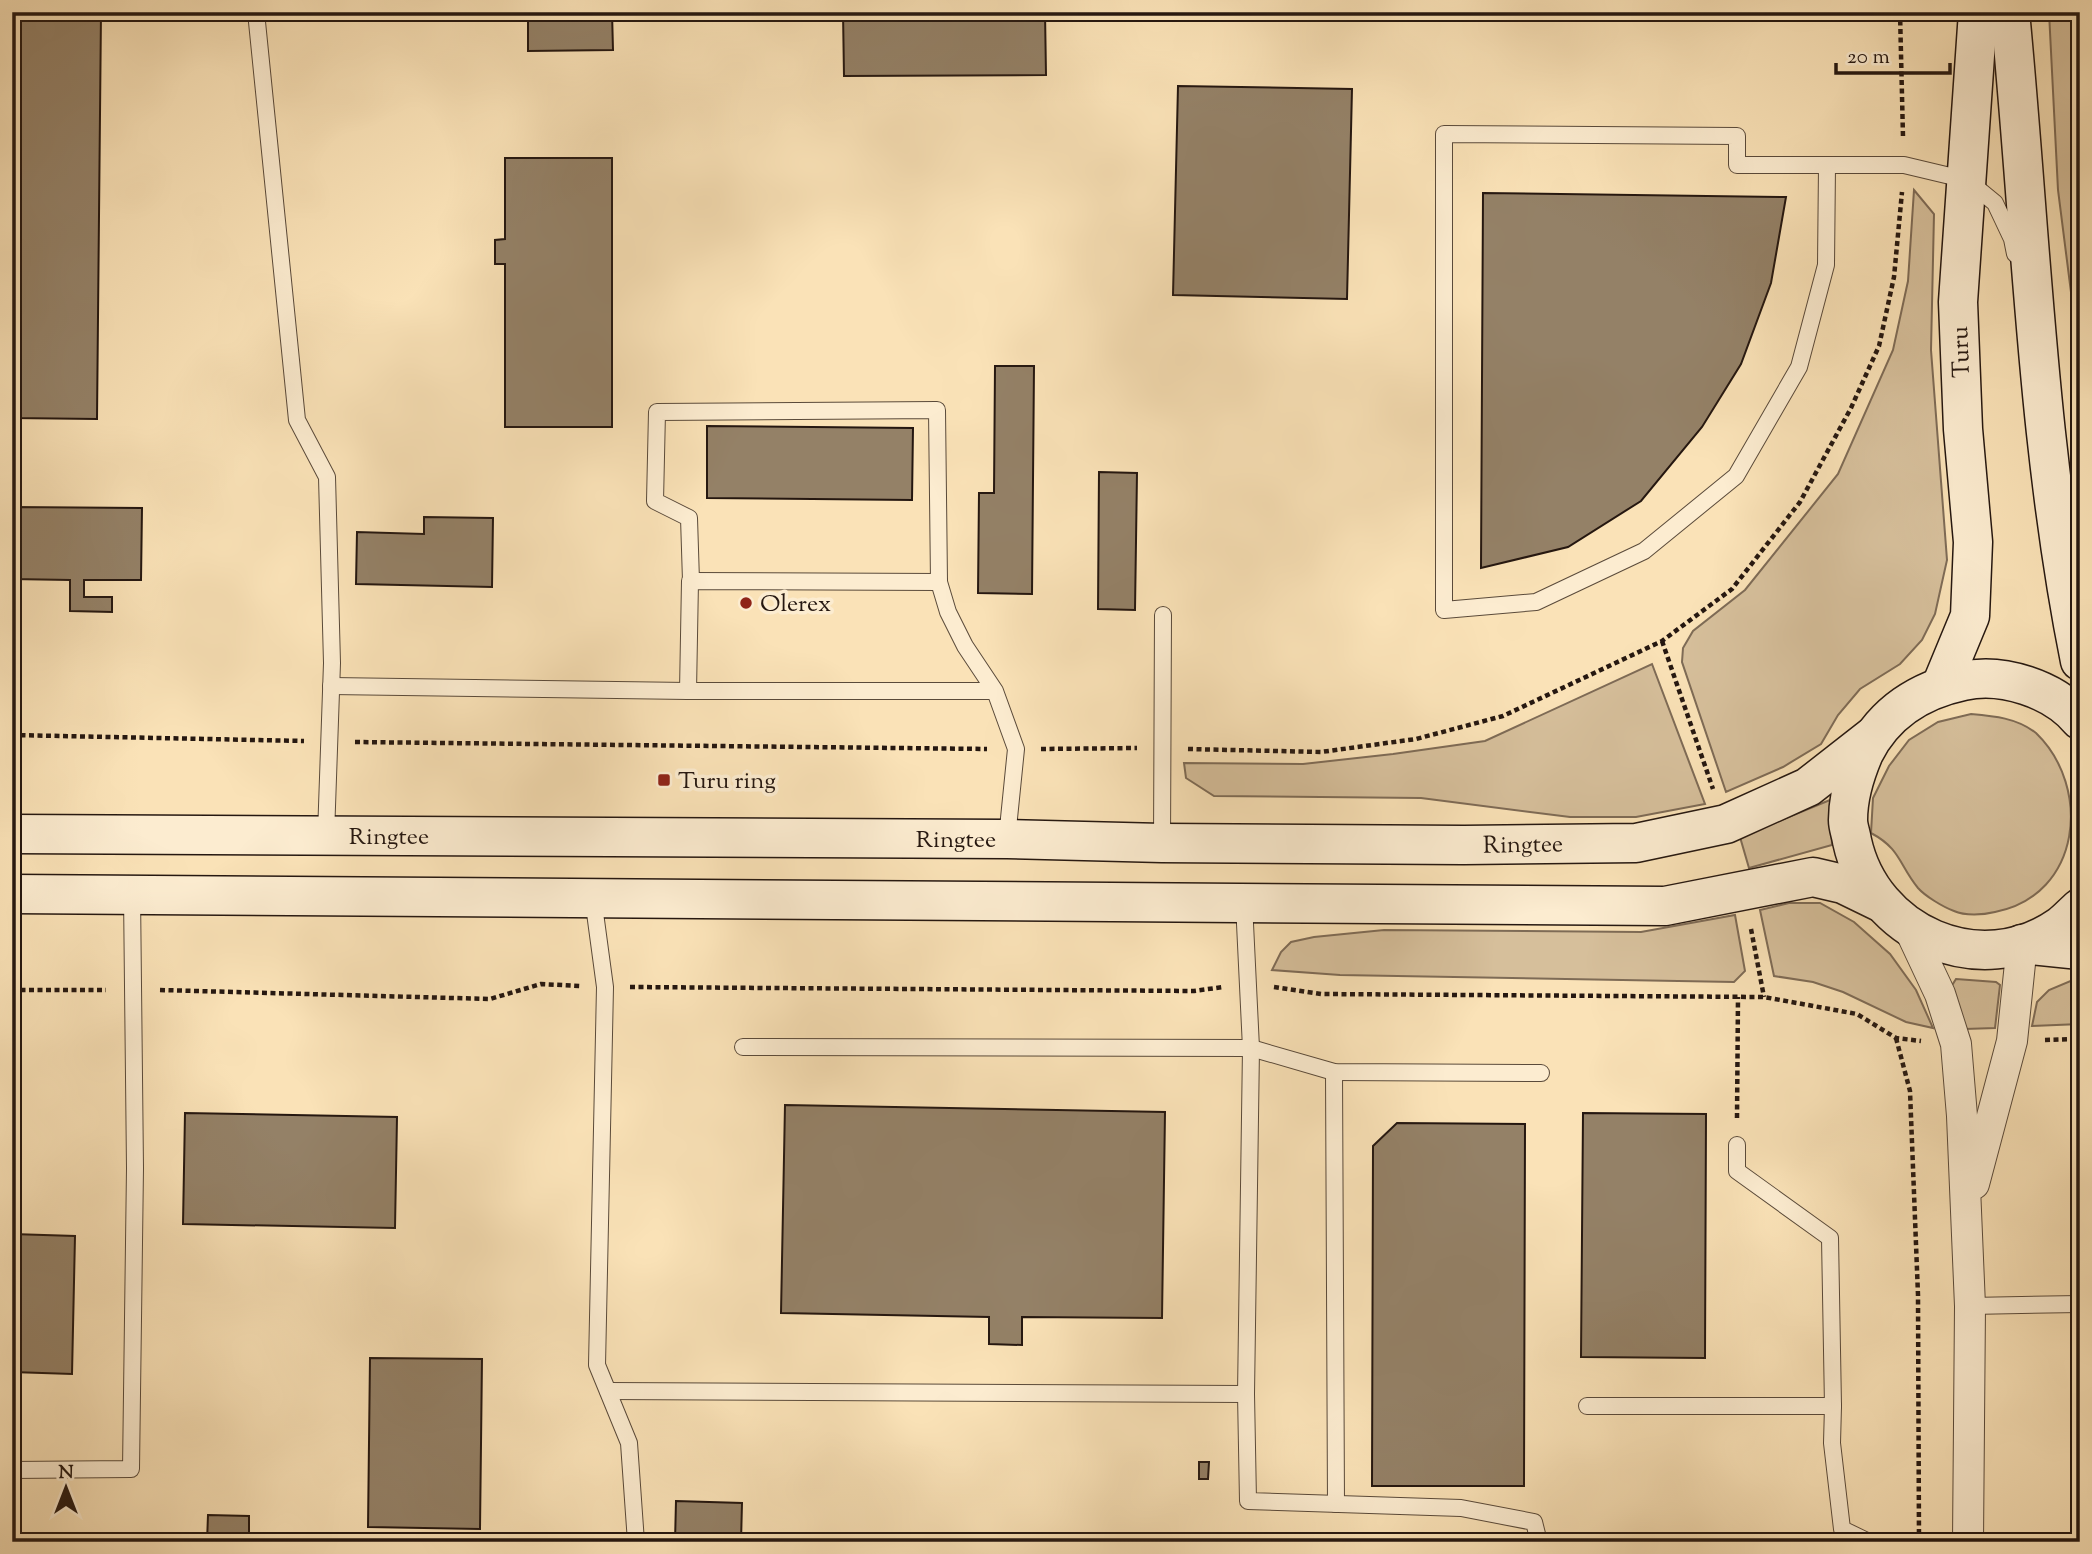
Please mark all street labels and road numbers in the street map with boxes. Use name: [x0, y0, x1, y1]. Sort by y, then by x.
street label: Turu: [1944, 325, 1980, 378]
street label: Ringtee: [349, 821, 429, 855]
street label: Ringtee: [916, 824, 996, 858]
street label: Ringtee: [1483, 828, 1563, 864]

